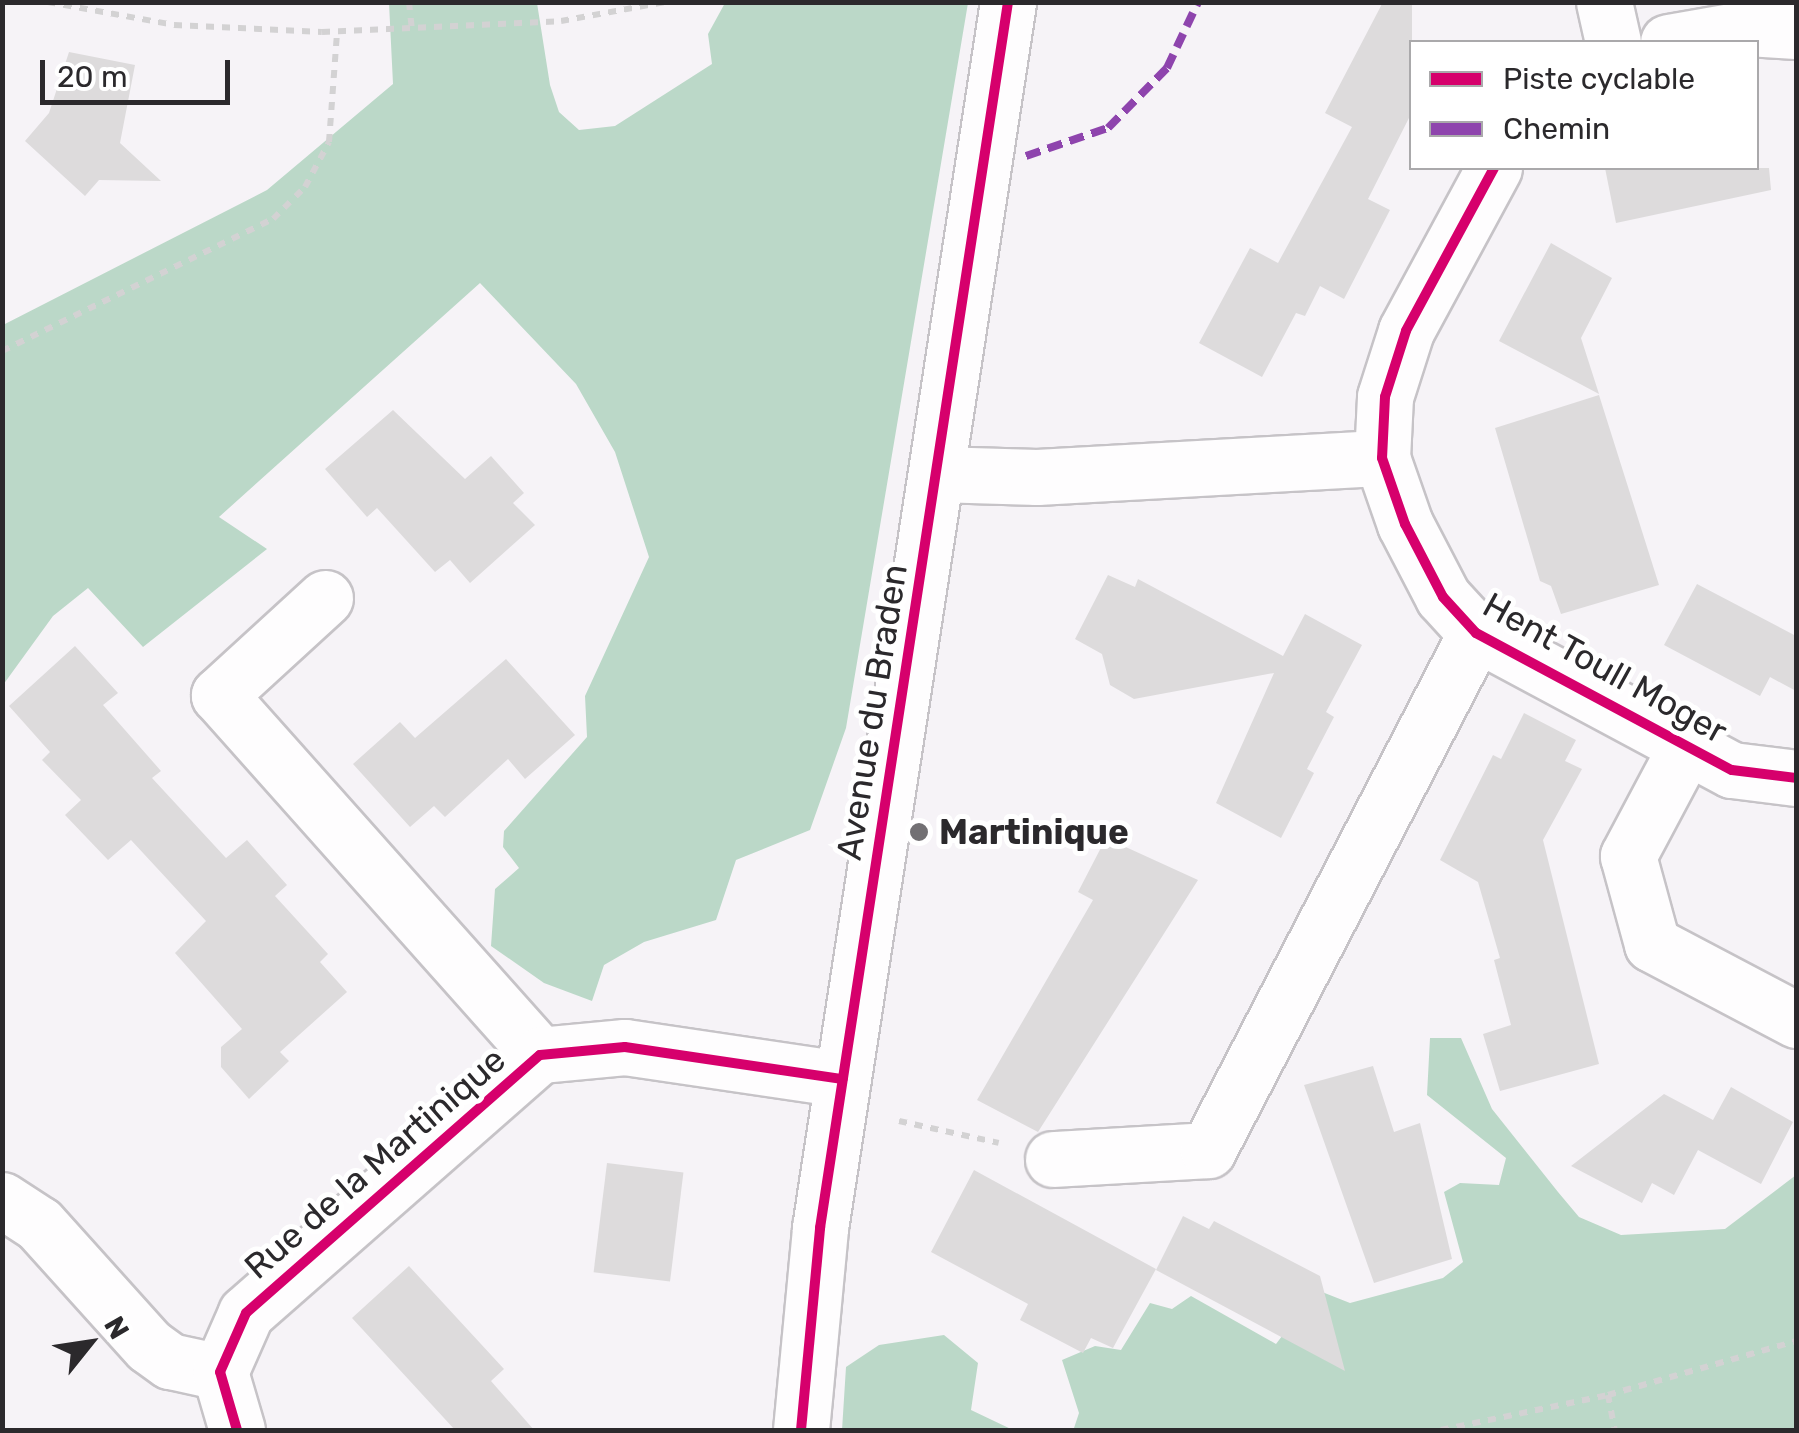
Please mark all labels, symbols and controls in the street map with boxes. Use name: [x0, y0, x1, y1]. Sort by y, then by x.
scale bar: [45, 40, 235, 102]
legend: [1409, 40, 1759, 170]
text: 20 m: [57, 59, 128, 95]
text: Piste cyclable: [1503, 61, 1695, 97]
text: Chemin: [1503, 111, 1610, 147]
street label: Avenue du Braden: [828, 561, 916, 863]
street label: Hent Toull Moger: [1475, 583, 1735, 753]
place label: Martinique: [939, 811, 1129, 853]
marker: Martinique: [908, 821, 930, 843]
street label: Rue de la Martinique: [236, 1038, 514, 1288]
north arrow: [40, 1293, 140, 1393]
text: N: [97, 1311, 136, 1345]

